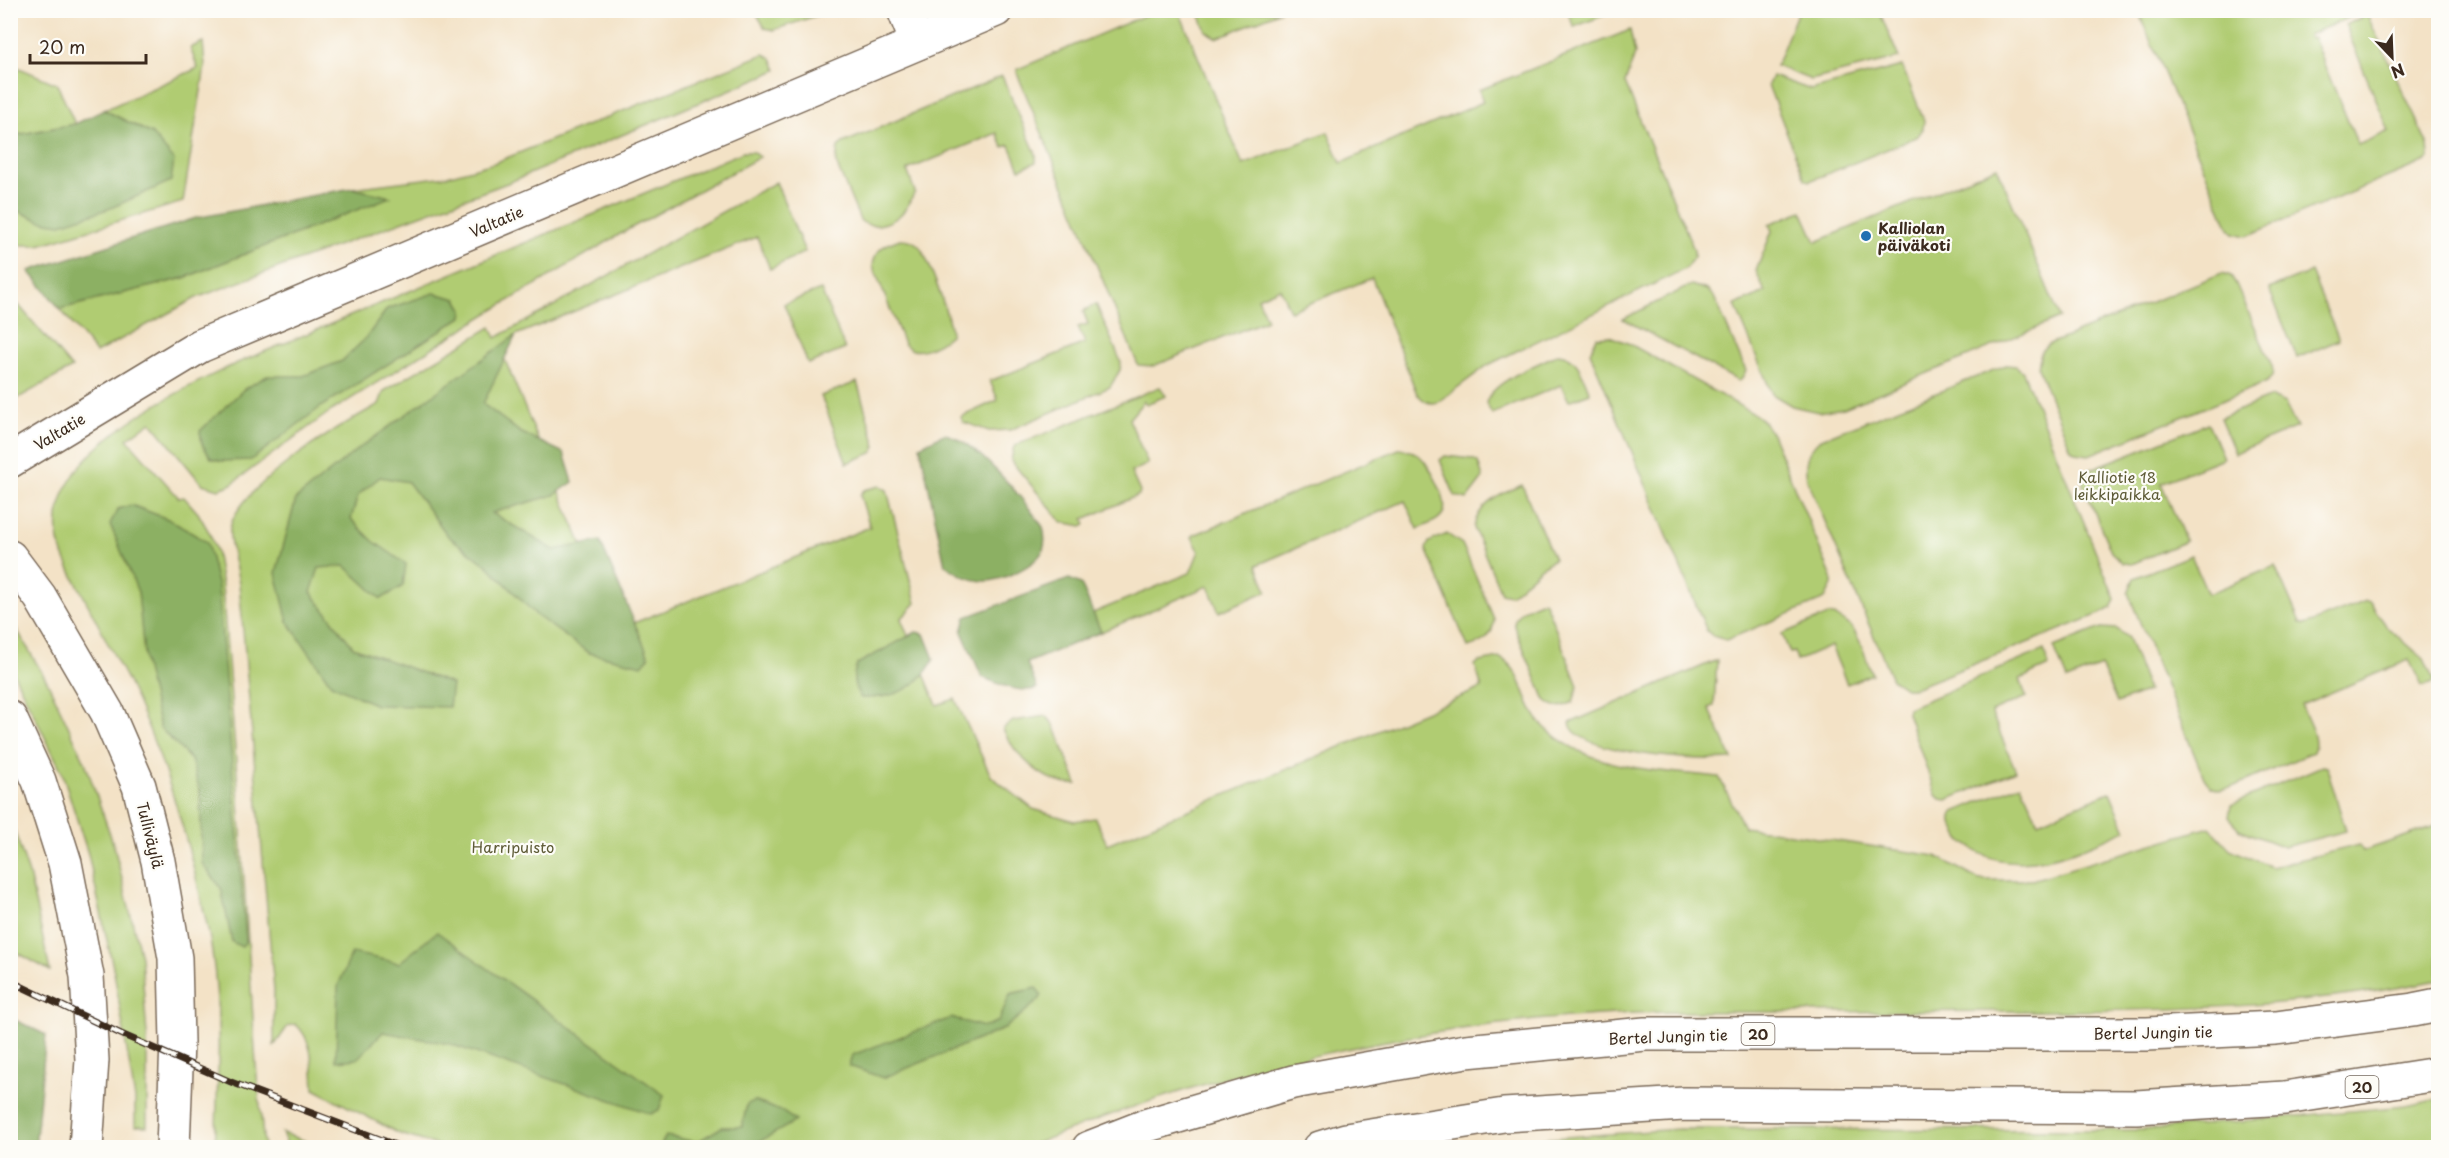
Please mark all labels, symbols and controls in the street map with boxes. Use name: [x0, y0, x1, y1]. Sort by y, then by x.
scale bar: [30, 27, 146, 65]
north arrow: [2362, 27, 2422, 87]
text: 20 m: [39, 33, 85, 60]
text: N: [2388, 58, 2409, 85]
street label: Valtatie: [466, 199, 526, 243]
place label: Kalliolan päiväkoti: [1878, 216, 1951, 256]
marker: Kalliolan päiväkoti: [1859, 229, 1873, 243]
street label: Valtatie: [29, 407, 89, 455]
park label: Kalliotie 18 leikkipaikka: [2074, 465, 2161, 505]
street label: Tulliväylä: [132, 799, 171, 871]
park label: Harripuisto: [472, 835, 554, 858]
street label: Bertel Jungin tie: [2093, 1019, 2213, 1045]
street label: Bertel Jungin tie: [1608, 1022, 1728, 1050]
road number: 20: [1742, 1023, 1774, 1045]
road number: 20: [2346, 1076, 2378, 1098]

